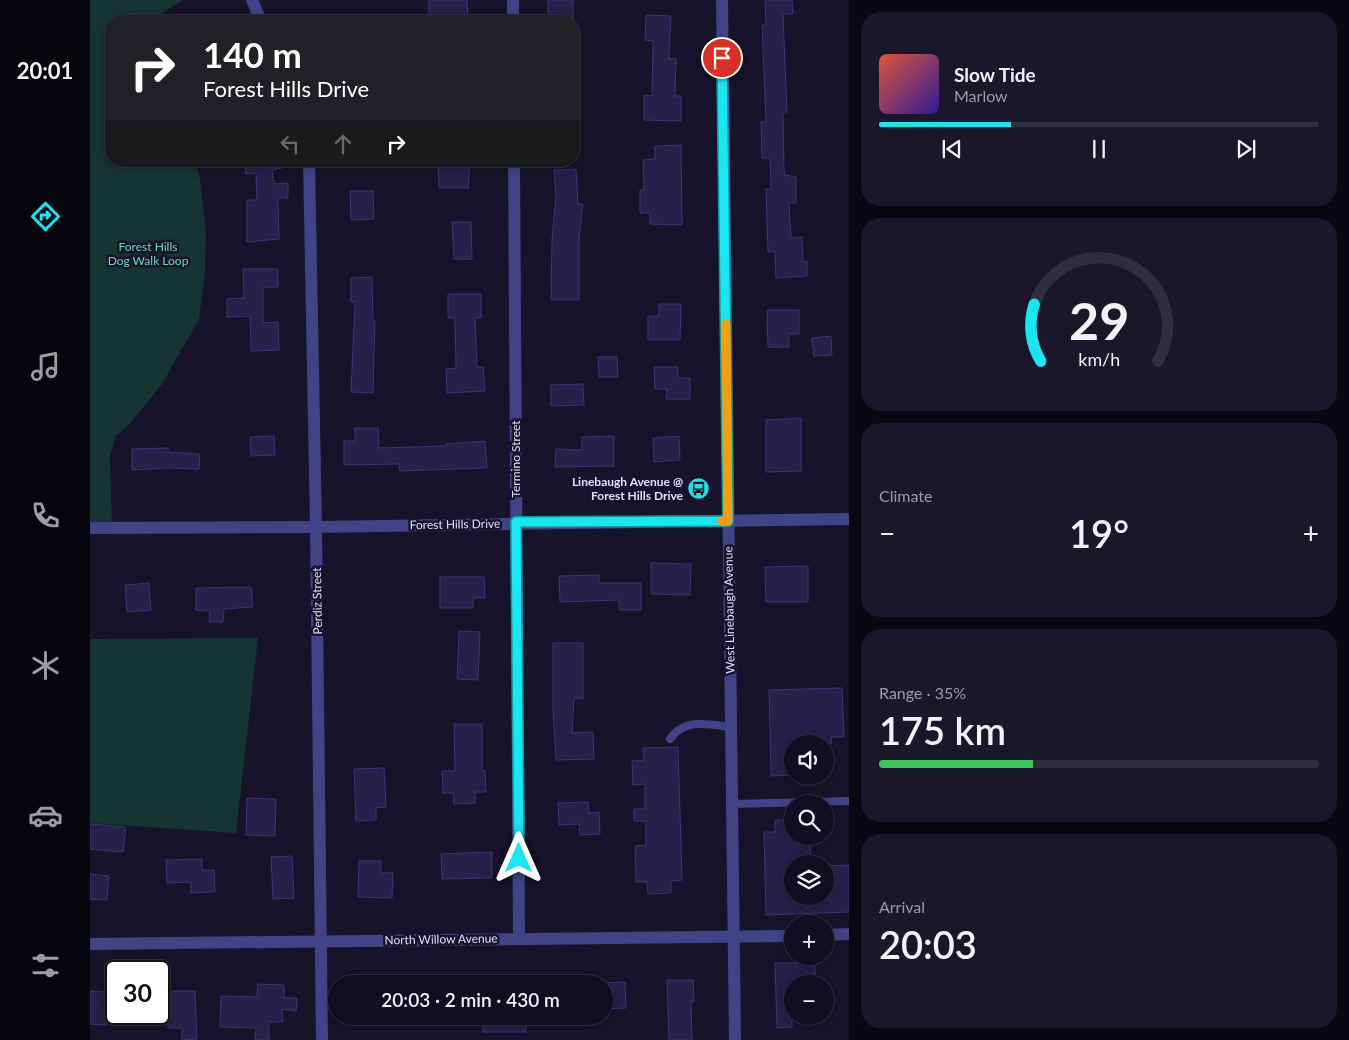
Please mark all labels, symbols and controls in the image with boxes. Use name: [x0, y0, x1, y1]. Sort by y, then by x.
text: 140 m: [203, 33, 302, 75]
icon: right: [120, 35, 185, 100]
pin: [701, 37, 743, 79]
icon: arrive: [708, 44, 736, 72]
text: 20:01: [17, 57, 73, 84]
text: Slow Tide: [954, 63, 1036, 86]
text: Forest Hills Drive: [203, 75, 369, 102]
text: Marlow: [954, 86, 1008, 105]
icon: left: [276, 130, 304, 158]
icon: ahead: [329, 130, 357, 158]
icon: right: [382, 130, 410, 158]
icon: previous: [938, 135, 966, 163]
icon: pause: [1085, 135, 1113, 163]
icon: next: [1232, 135, 1260, 163]
icon: directions: [28, 199, 63, 234]
park label: Forest Hills Dog Walk Loop: [108, 239, 189, 268]
text: 29: [1069, 289, 1129, 351]
text: km/h: [1078, 348, 1120, 370]
icon: music: [28, 349, 63, 384]
street label: Termino Street: [508, 420, 523, 498]
place label: Linebaugh Avenue @ Forest Hills Drive: [572, 474, 684, 503]
bus stop icon: Linebaugh Avenue @ Forest Hills Drive: [687, 476, 711, 500]
text: Climate: [879, 486, 932, 505]
icon: phone: [28, 498, 63, 533]
text: 19°: [1069, 510, 1129, 556]
street label: Forest Hills Drive: [410, 516, 500, 532]
text: −: [879, 516, 895, 550]
text: +: [1303, 516, 1319, 550]
street label: West Linebaugh Avenue: [720, 546, 738, 674]
street label: Perdiz Street: [309, 567, 325, 635]
icon: climate: [28, 648, 63, 683]
text: Range · 35%: [879, 683, 966, 702]
text: 175 km: [879, 707, 1006, 753]
map controls: [784, 735, 834, 1025]
button: sound: [784, 735, 834, 785]
button: search: [784, 795, 834, 845]
icon: car: [28, 798, 63, 833]
position arrow: [492, 831, 544, 883]
button: layers: [784, 855, 834, 905]
text: Arrival: [879, 897, 925, 916]
button: +: [784, 915, 834, 965]
text: 20:03: [879, 921, 977, 967]
street label: North Willow Avenue: [384, 931, 498, 947]
icon: filters: [28, 948, 63, 983]
speed limit sign: 30: [105, 960, 170, 1025]
button: −: [784, 975, 834, 1025]
text: 20:03 · 2 min · 430 m: [381, 988, 560, 1011]

